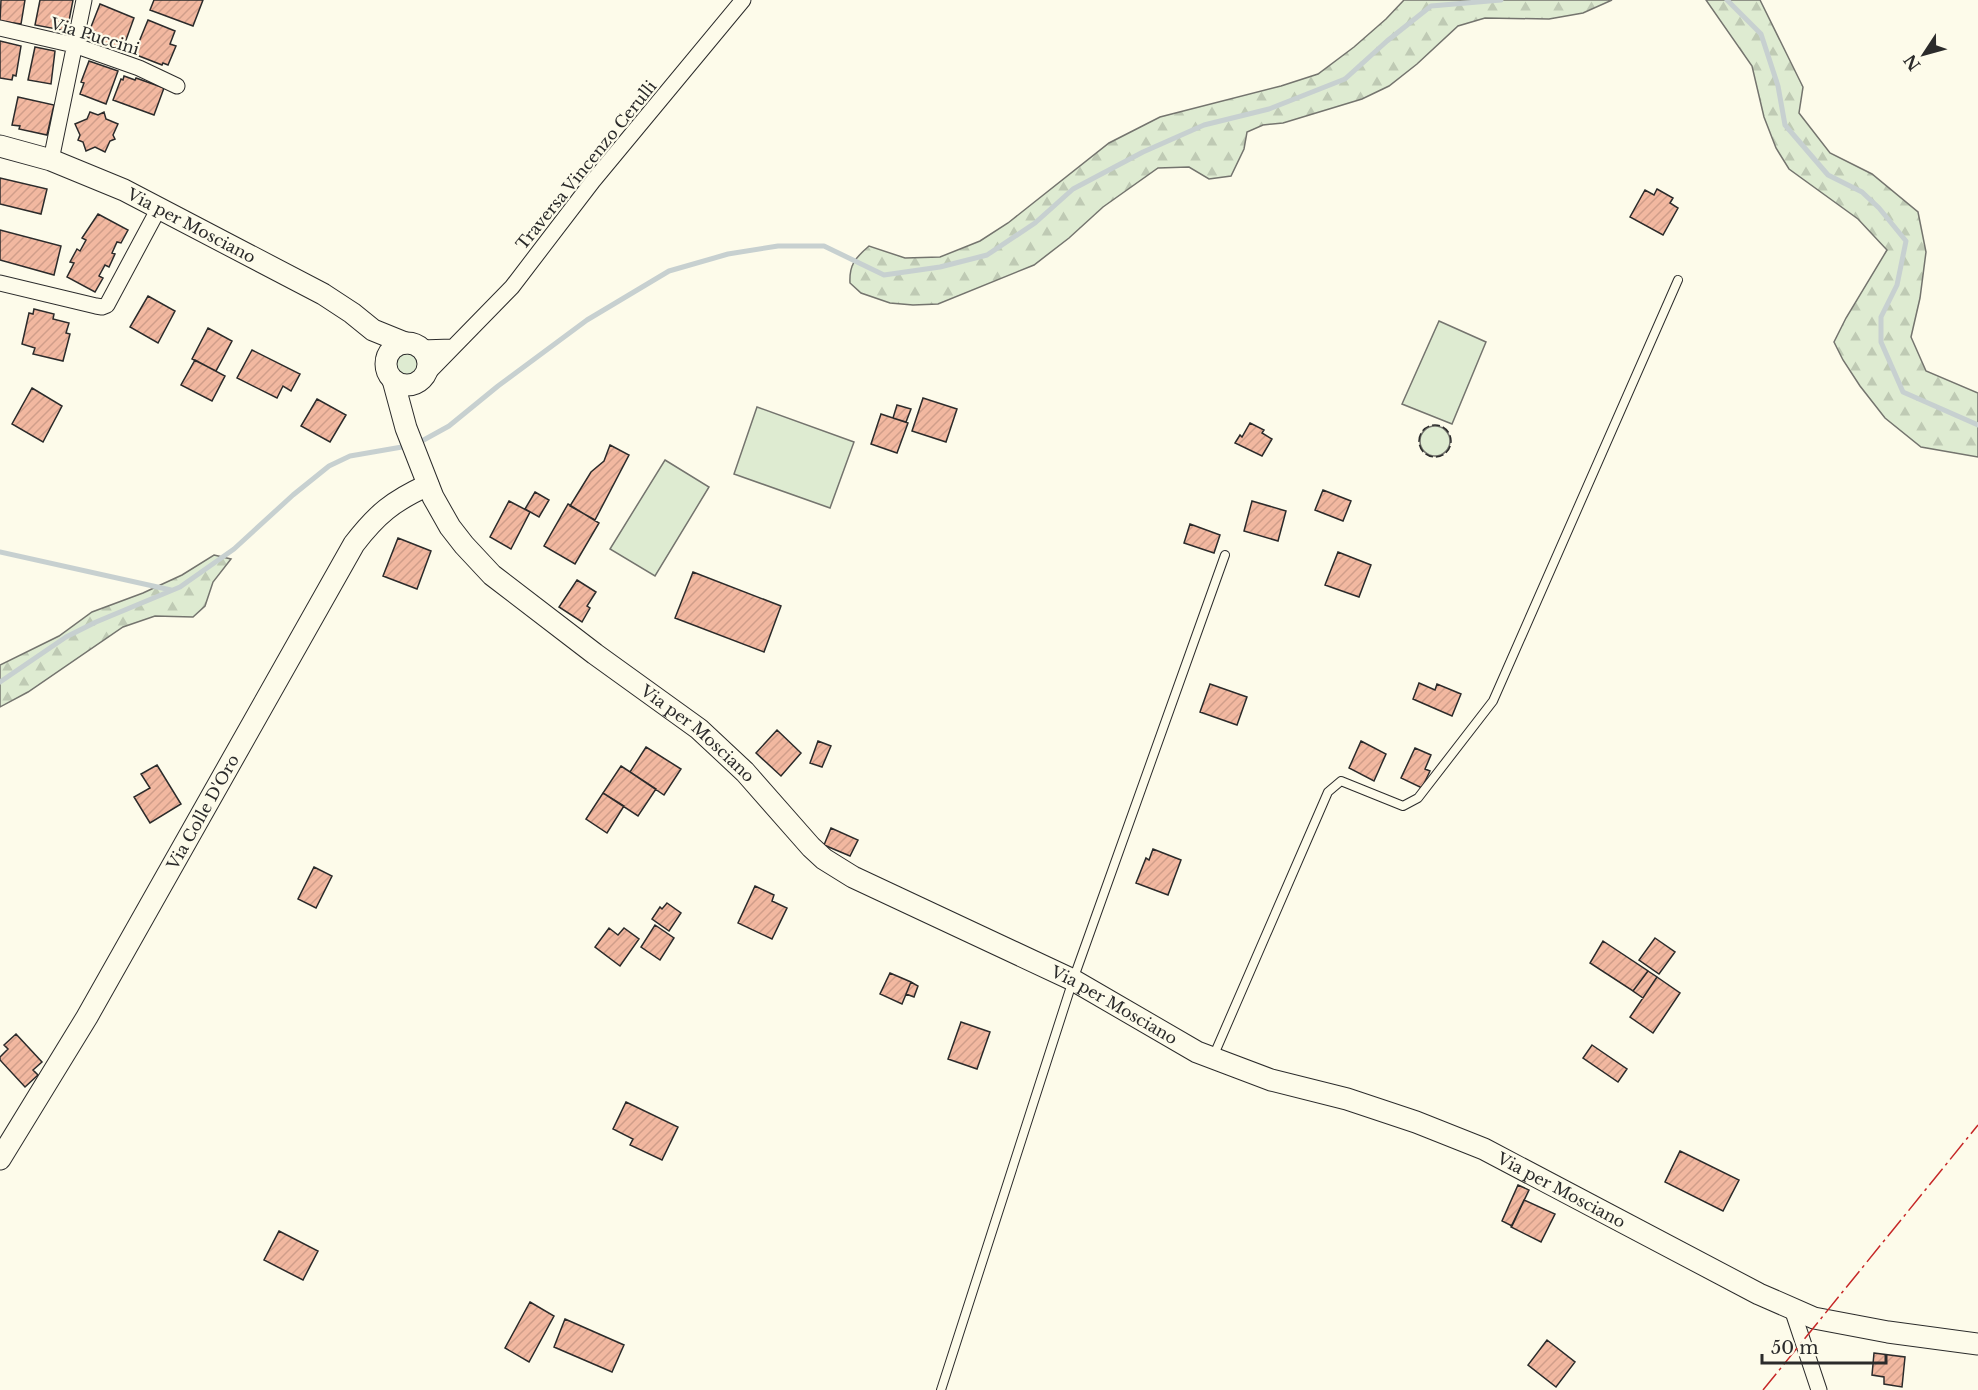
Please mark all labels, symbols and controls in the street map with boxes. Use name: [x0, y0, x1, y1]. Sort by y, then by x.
street label: Via Puccini: [47, 13, 142, 59]
north arrow: [1894, 24, 1954, 84]
text: N: [1899, 51, 1924, 75]
street label: Traversa Vincenzo Cerulli: [512, 76, 661, 254]
street label: Via per Mosciano: [123, 183, 259, 267]
street label: Via per Mosciano: [636, 680, 759, 786]
street label: Via Colle D'Oro: [162, 751, 243, 874]
street label: Via per Mosciano: [1047, 961, 1181, 1049]
street label: Via per Mosciano: [1493, 1147, 1629, 1232]
scale bar: [1762, 1327, 1886, 1365]
text: 50 m: [1771, 1337, 1819, 1359]

